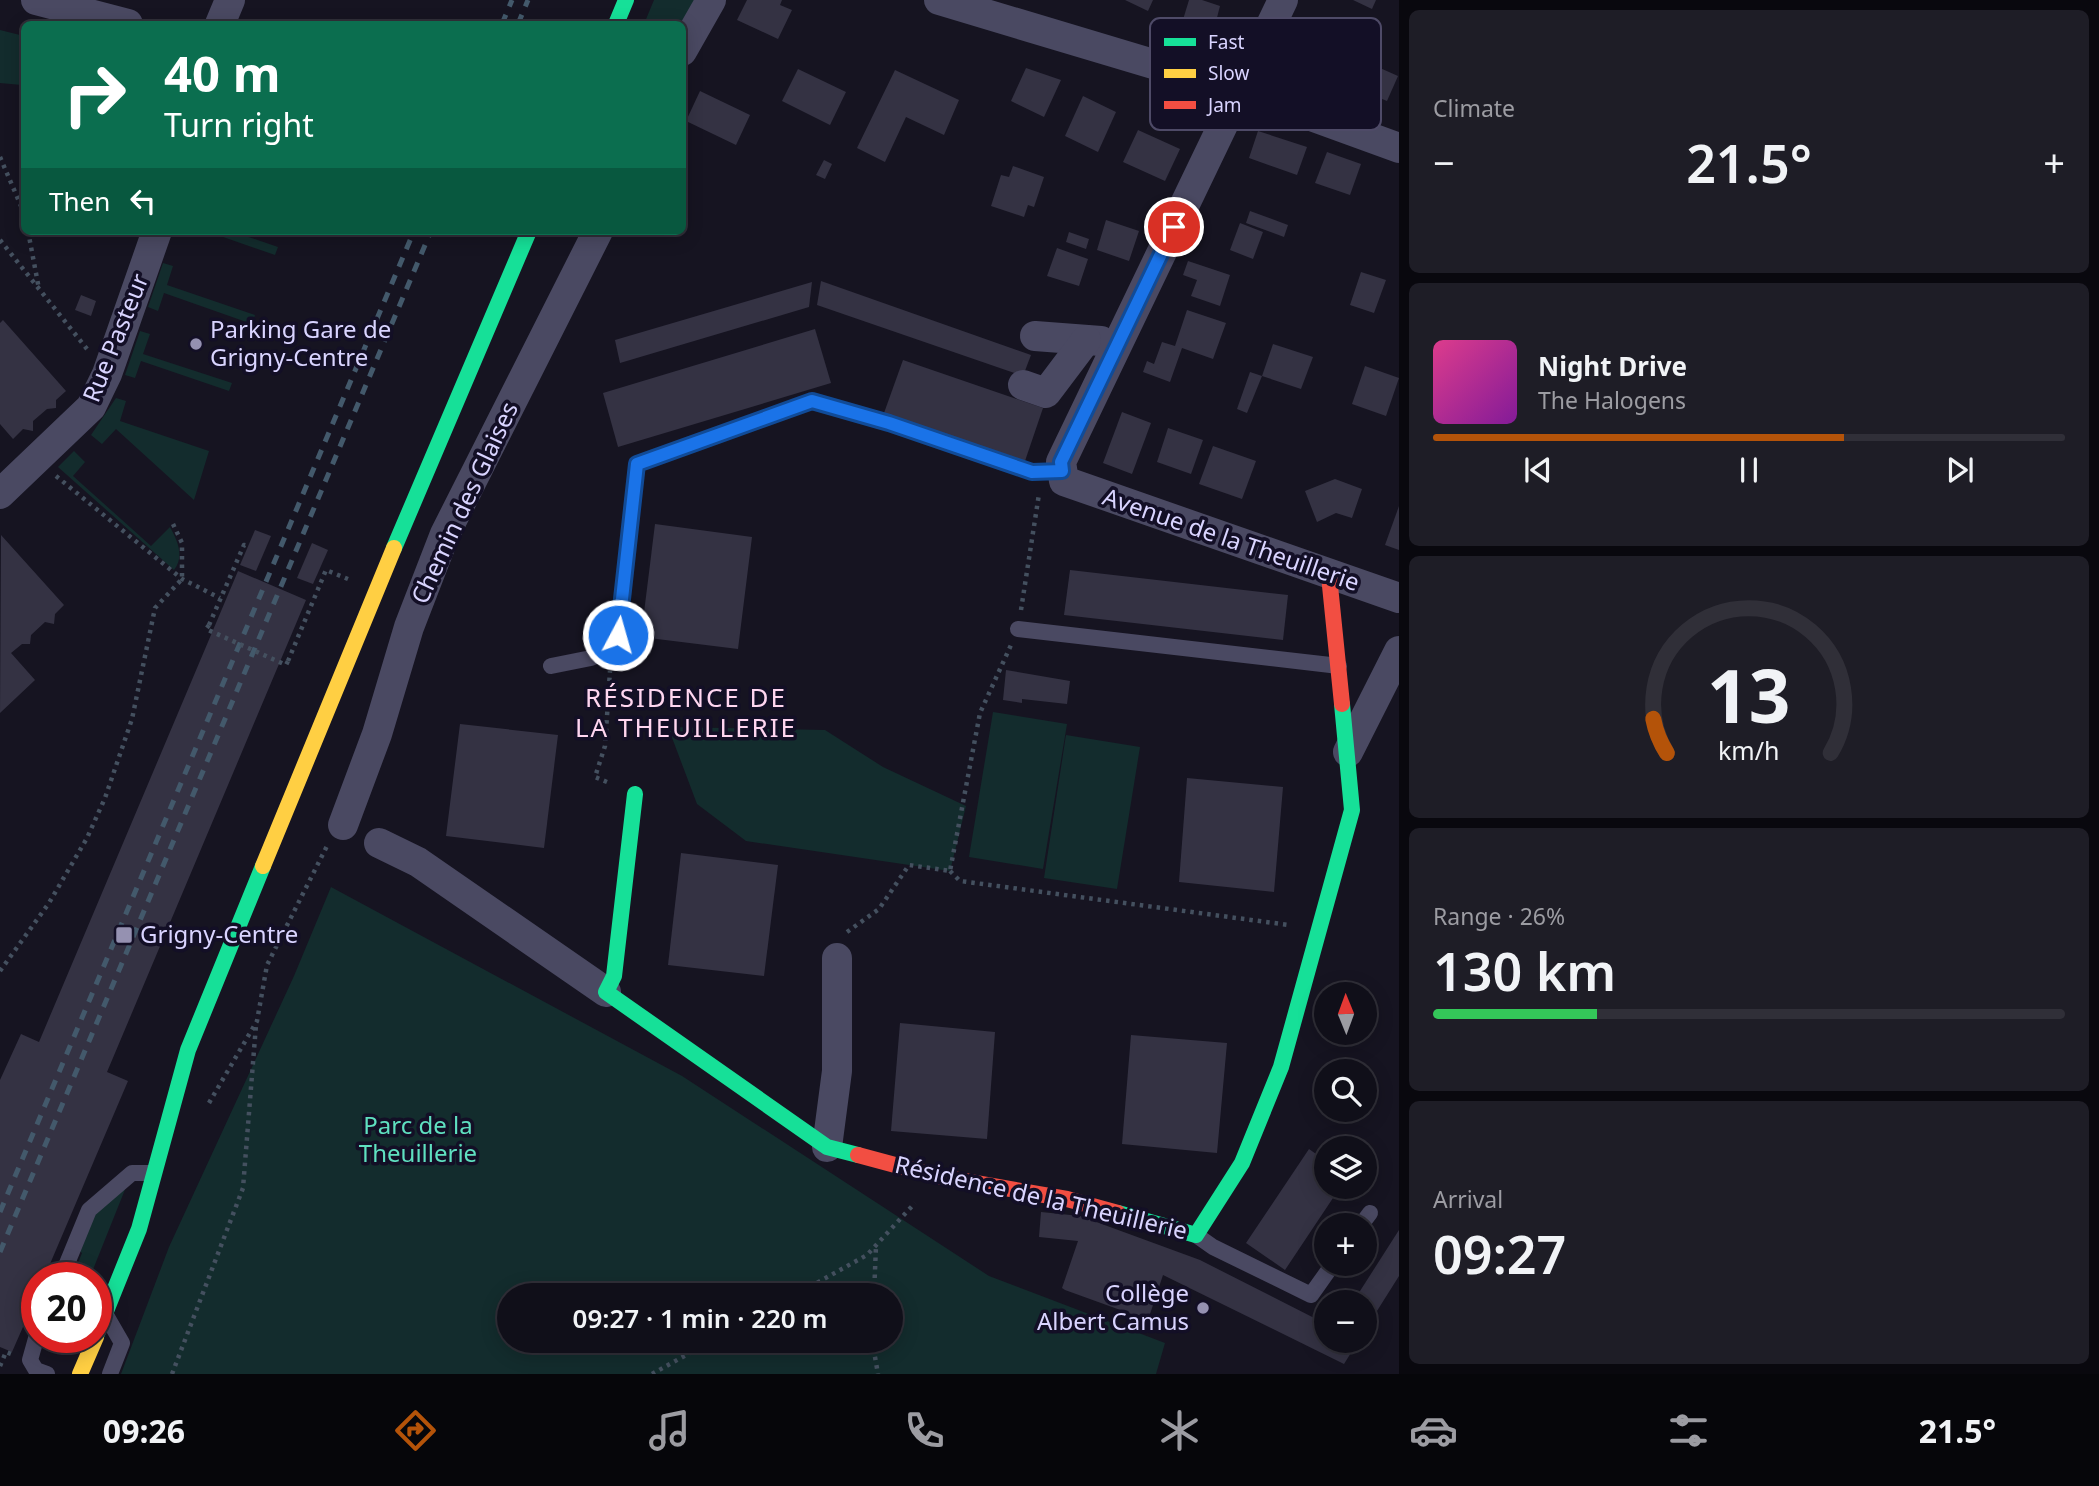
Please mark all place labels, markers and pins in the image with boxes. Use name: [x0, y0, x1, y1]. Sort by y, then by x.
pin: [1144, 197, 1204, 257]
place label: Parking Gare de Grigny-Centre: [210, 312, 391, 373]
marker: Parking Gare de Grigny-Centre: [188, 336, 204, 352]
place label: Grigny-Centre: [140, 917, 298, 950]
marker: Grigny-Centre: [114, 925, 134, 945]
place label: Collège Albert Camus: [1037, 1276, 1189, 1337]
marker: Collège Albert Camus: [1195, 1300, 1211, 1316]

